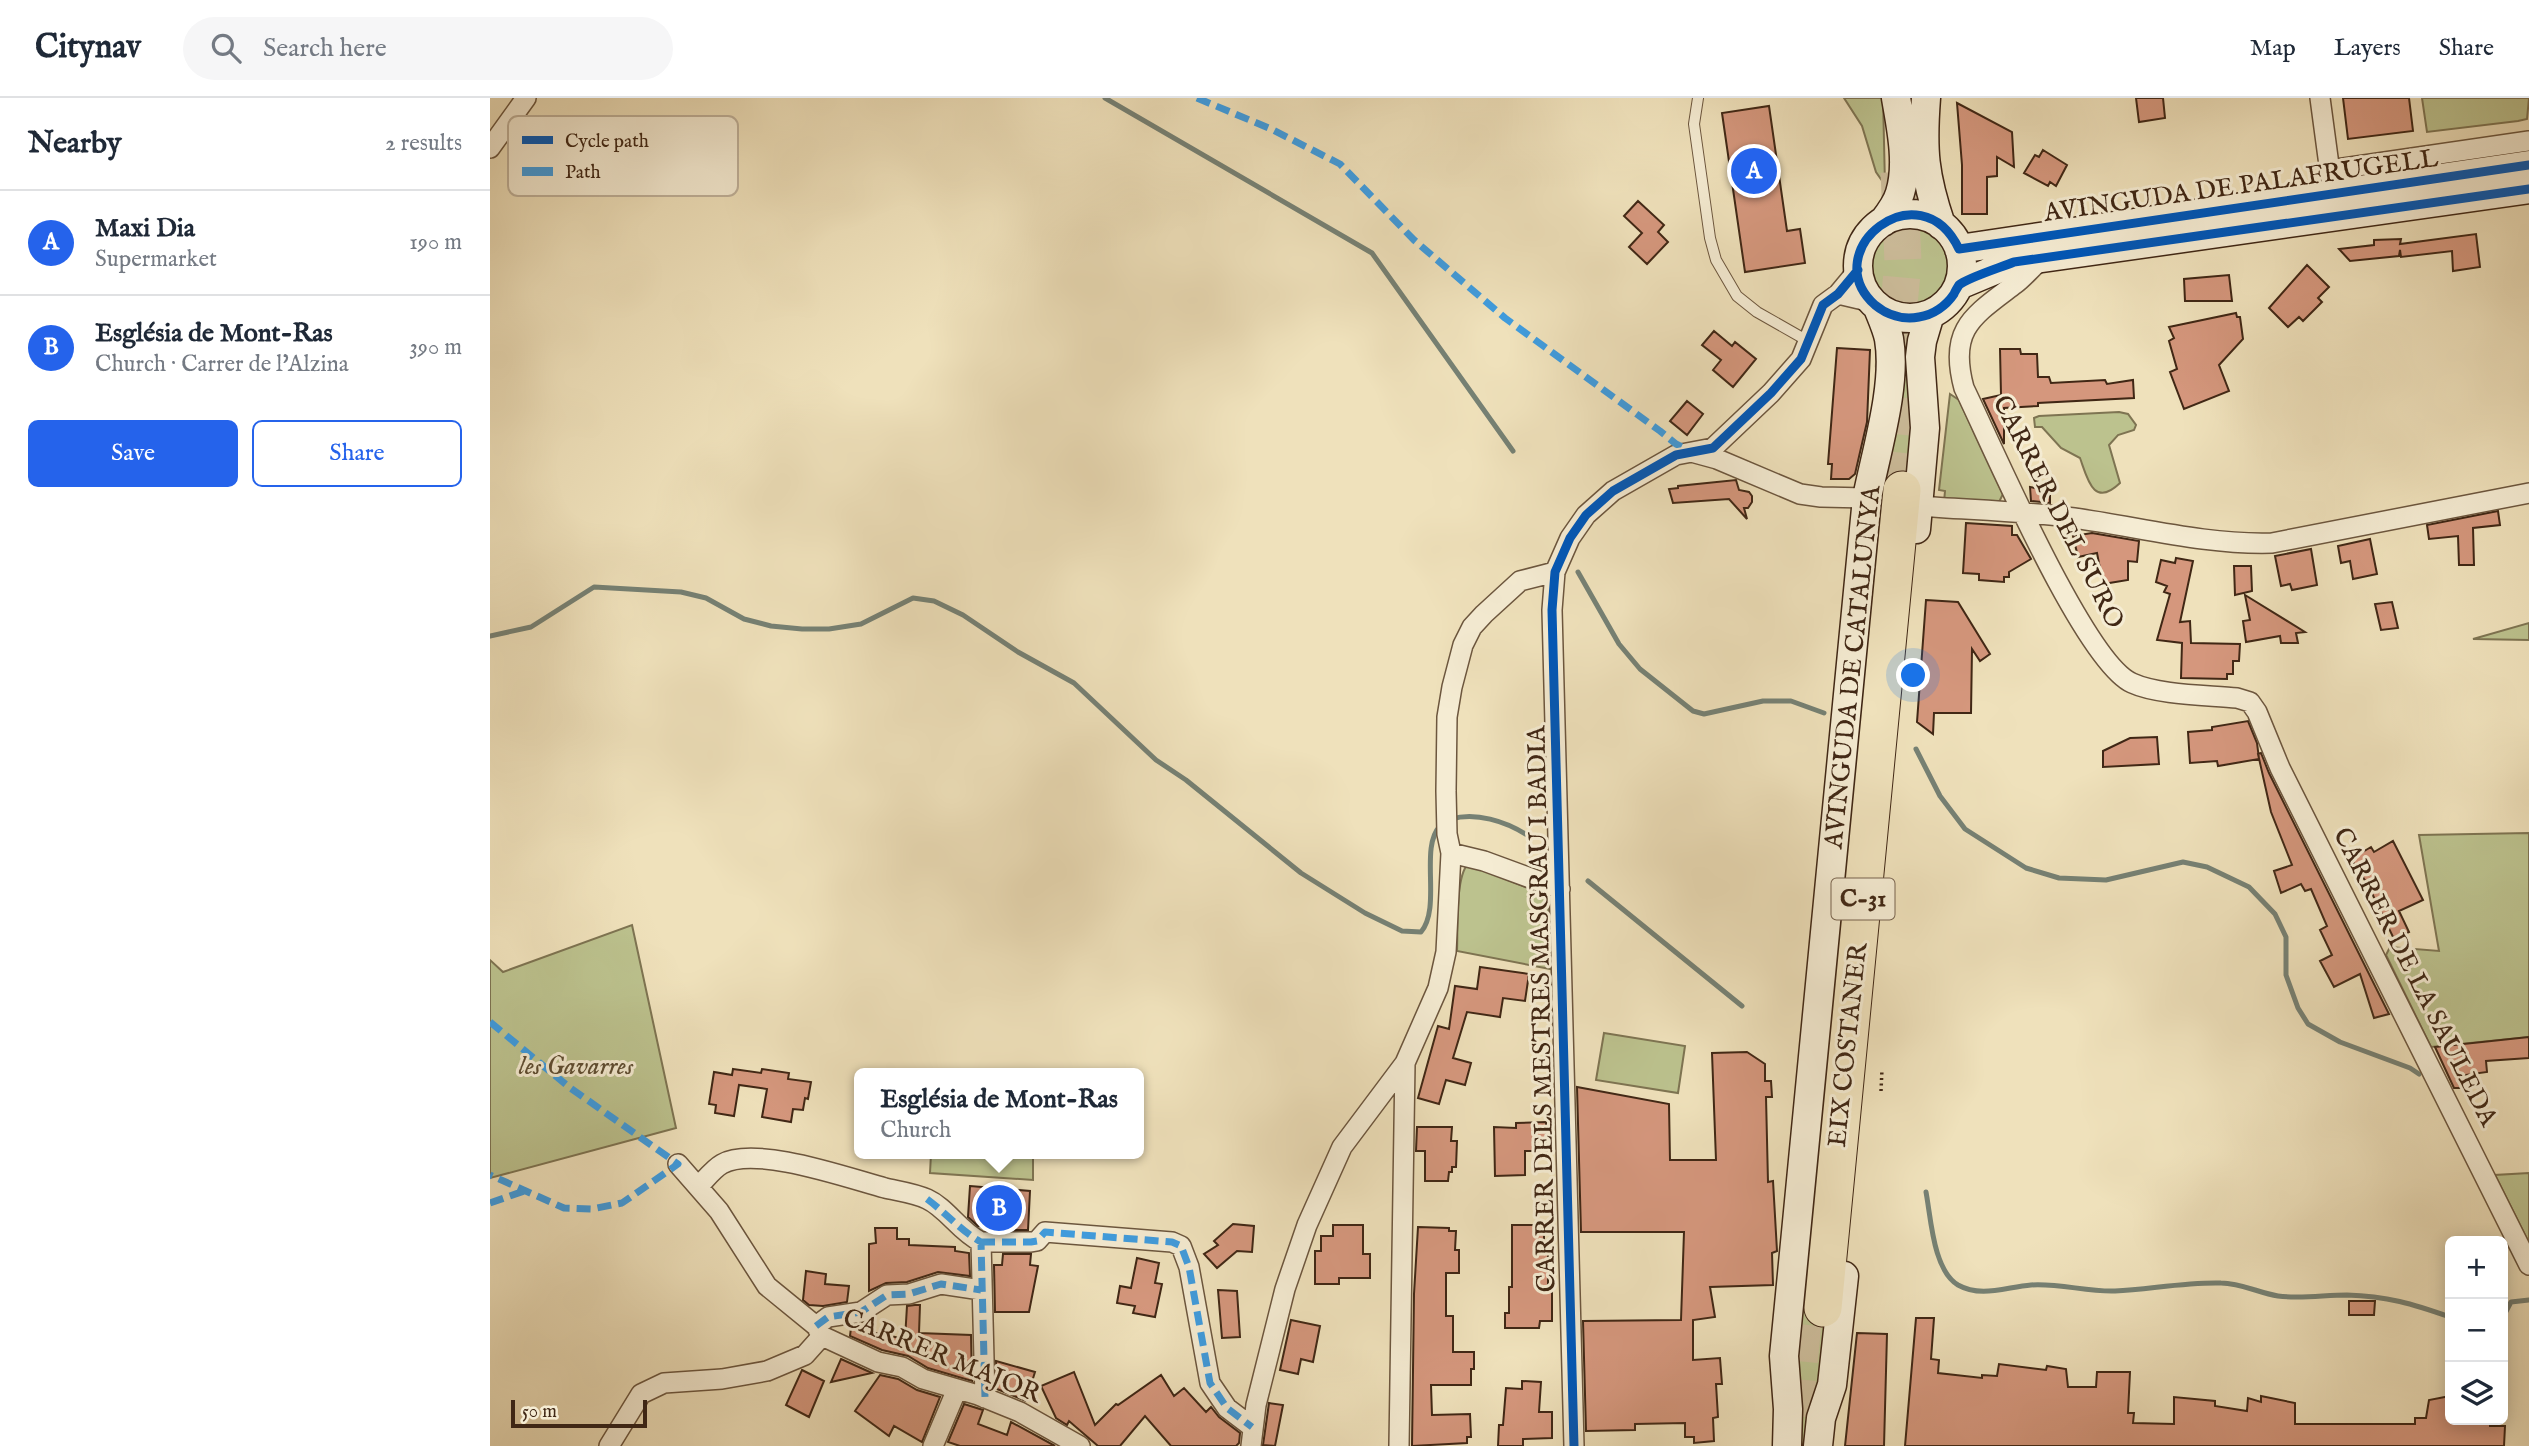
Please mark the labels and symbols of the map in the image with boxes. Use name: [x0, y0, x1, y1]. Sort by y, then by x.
legend: [508, 116, 738, 196]
text: Cycle path: [565, 130, 649, 154]
street label: AVINGUDA DE PALAFRUGELL: [2041, 142, 2441, 230]
pin: A: [1731, 145, 1777, 197]
text: Path: [565, 161, 601, 185]
street label: CARRER DEL SURO: [1985, 390, 2131, 634]
street label: AVINGUDA DE CATALUNYA: [1817, 482, 1889, 851]
your location: [1896, 658, 1930, 692]
street label: CARRER DELS MESTRES MASGRAU I BADIA: [1521, 724, 1563, 1293]
street label: CARRER DE LA SAULEDA: [2325, 822, 2505, 1133]
road number: C-31: [1832, 878, 1894, 920]
street label: EIX COSTANER: [1821, 940, 1875, 1149]
park label: les Gavarres: [519, 1050, 634, 1083]
pin: B: [976, 1182, 1022, 1234]
street label: CARRER MAJOR: [838, 1301, 1047, 1411]
scale bar: [511, 1397, 648, 1429]

